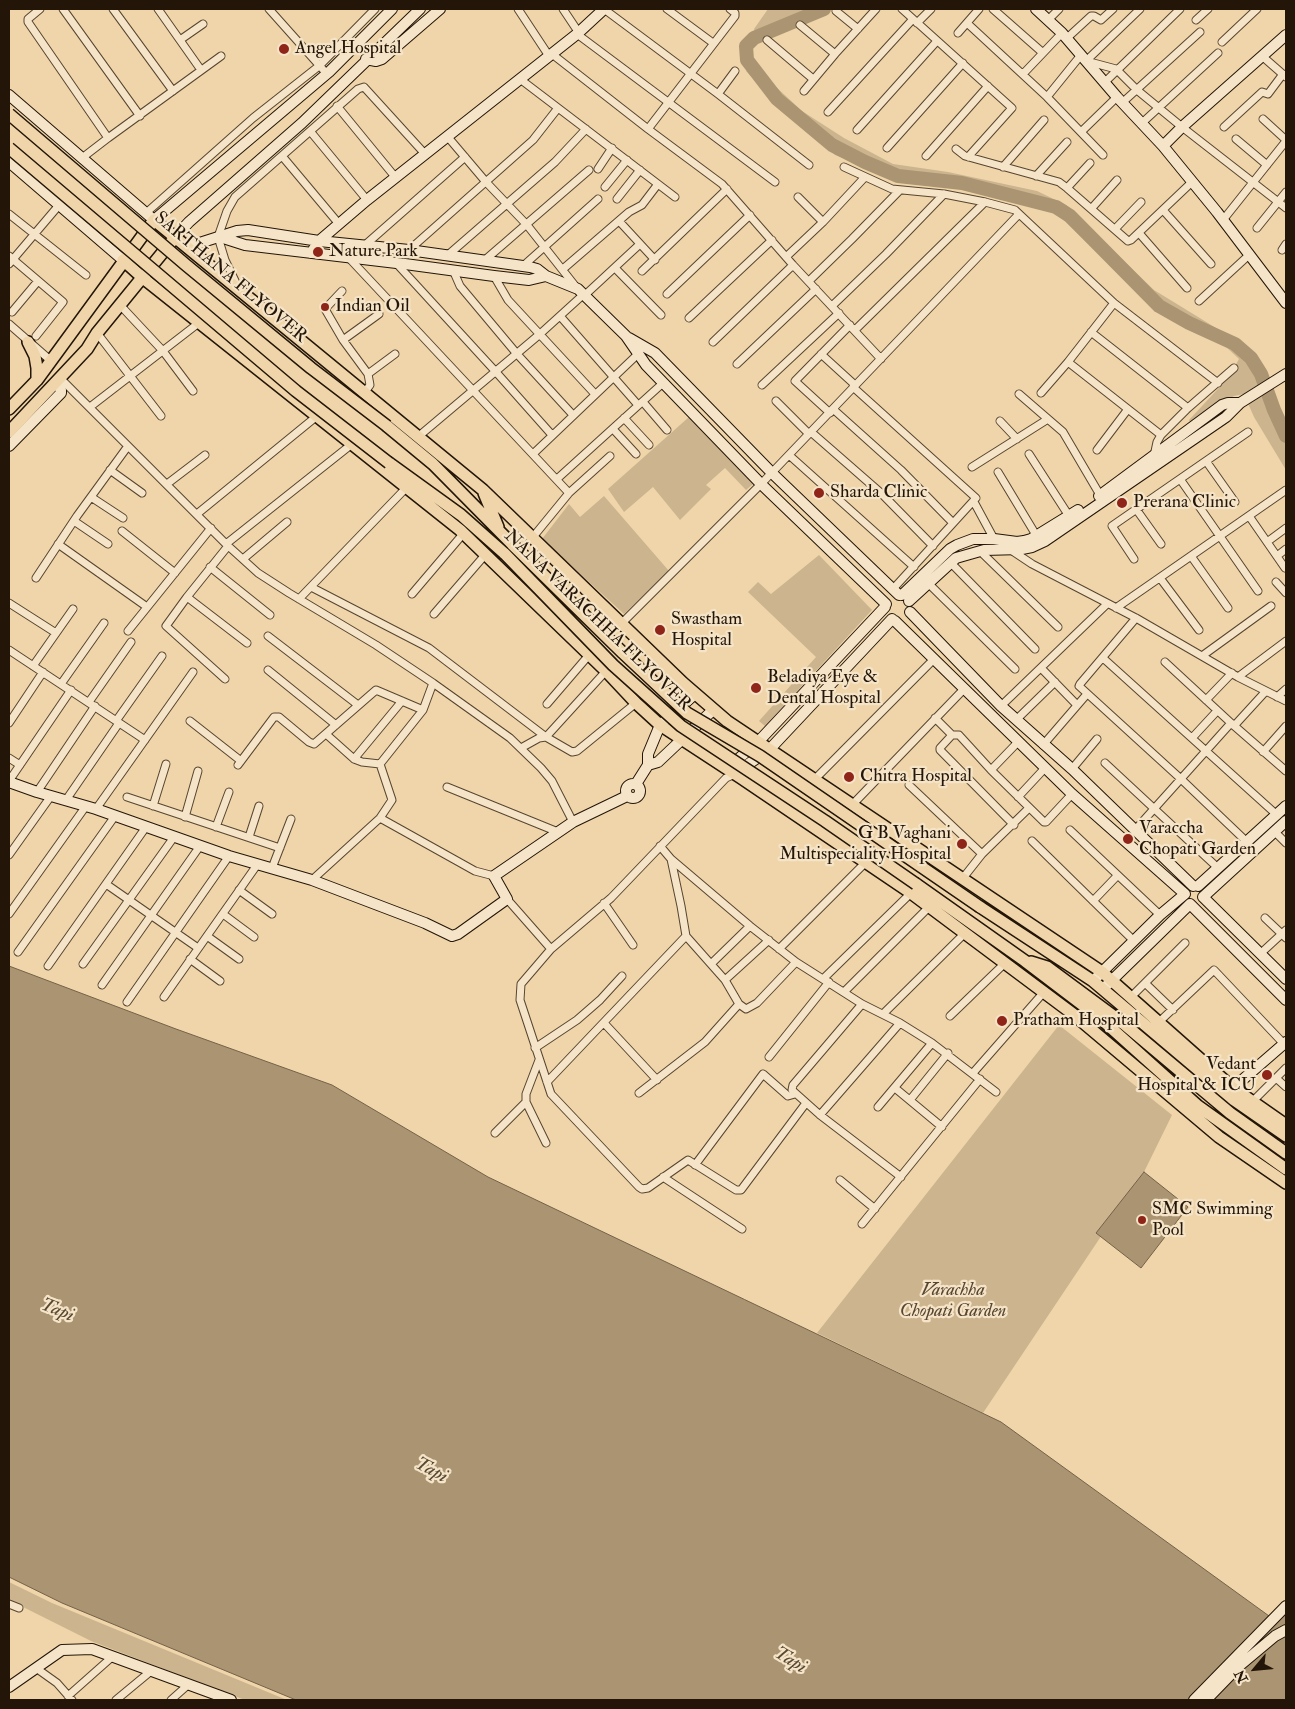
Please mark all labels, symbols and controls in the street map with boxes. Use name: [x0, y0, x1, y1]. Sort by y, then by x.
place label: Angel Hospital: [295, 38, 401, 60]
marker: Angel Hospital: [277, 42, 291, 56]
street label: SARTHANA FLYOVER: [149, 208, 311, 348]
place label: Nature Park: [329, 241, 418, 263]
marker: Nature Park: [311, 245, 325, 259]
place label: Indian Oil: [335, 296, 410, 318]
marker: Indian Oil: [319, 301, 331, 313]
place label: Sharda Clinic: [830, 482, 927, 504]
marker: Sharda Clinic: [812, 486, 826, 500]
place label: Prerana Clinic: [1133, 492, 1236, 514]
marker: Prerana Clinic: [1115, 496, 1129, 510]
street label: NANA VARACHHA FLYOVER: [499, 526, 695, 716]
place label: Swastham Hospital: [671, 609, 742, 652]
marker: Swastham Hospital: [653, 623, 667, 637]
place label: Beladiya Eye & Dental Hospital: [767, 667, 881, 710]
marker: Beladiya Eye & Dental Hospital: [749, 681, 763, 695]
place label: Chitra Hospital: [860, 766, 972, 788]
marker: Chitra Hospital: [842, 770, 856, 784]
place label: Varaccha Chopati Garden: [1139, 818, 1256, 861]
place label: G B Vaghani Multispeciality Hospital: [779, 823, 951, 866]
marker: Varaccha Chopati Garden: [1121, 832, 1135, 846]
marker: G B Vaghani Multispeciality Hospital: [955, 837, 969, 851]
place label: Pratham Hospital: [1013, 1010, 1139, 1032]
marker: Pratham Hospital: [995, 1014, 1009, 1028]
place label: Vedant Hospital & ICU: [1137, 1054, 1256, 1096]
marker: Vedant Hospital & ICU: [1260, 1068, 1274, 1082]
place label: SMC Swimming Pool: [1152, 1199, 1273, 1242]
marker: SMC Swimming Pool: [1136, 1214, 1148, 1226]
park label: Varachha Chopati Garden: [900, 1280, 1006, 1322]
water label: Tapi: [37, 1294, 77, 1328]
water label: Tapi: [411, 1453, 451, 1489]
water label: Tapi: [770, 1643, 810, 1679]
north arrow: [1230, 1644, 1280, 1694]
text: N: [1231, 1667, 1252, 1686]

